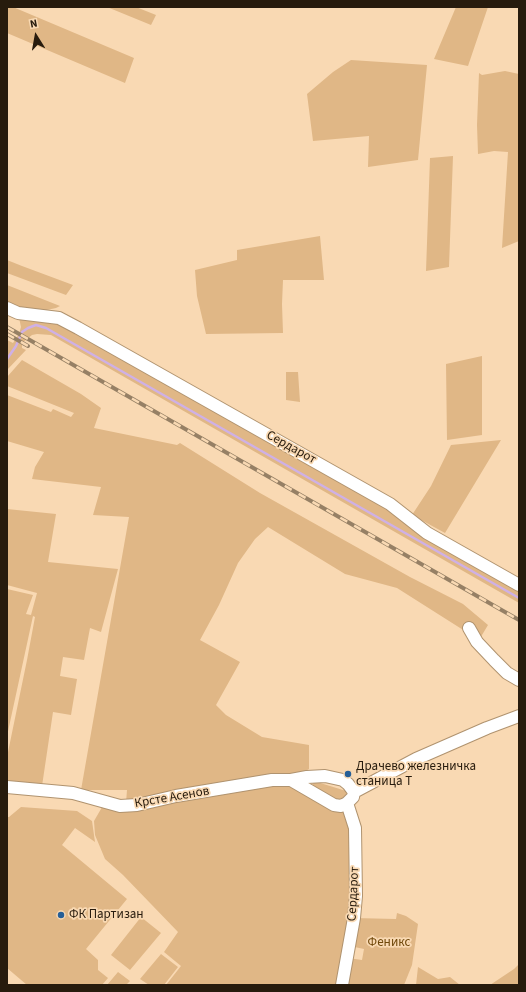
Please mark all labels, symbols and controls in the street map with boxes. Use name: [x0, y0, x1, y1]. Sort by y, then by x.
north arrow: [16, 16, 56, 56]
text: N: [29, 16, 39, 32]
street label: Сердарот: [263, 428, 319, 468]
place label: Драчево железничка станица Т: [356, 759, 476, 790]
marker: Драчево железничка станица Т: [343, 769, 353, 779]
street label: Крсте Асенов: [133, 784, 211, 812]
street label: Сердарот: [345, 866, 363, 922]
place label: ФК Партизан: [69, 907, 144, 923]
marker: ФК Партизан: [56, 910, 66, 920]
park label: Феникс: [368, 935, 410, 951]

